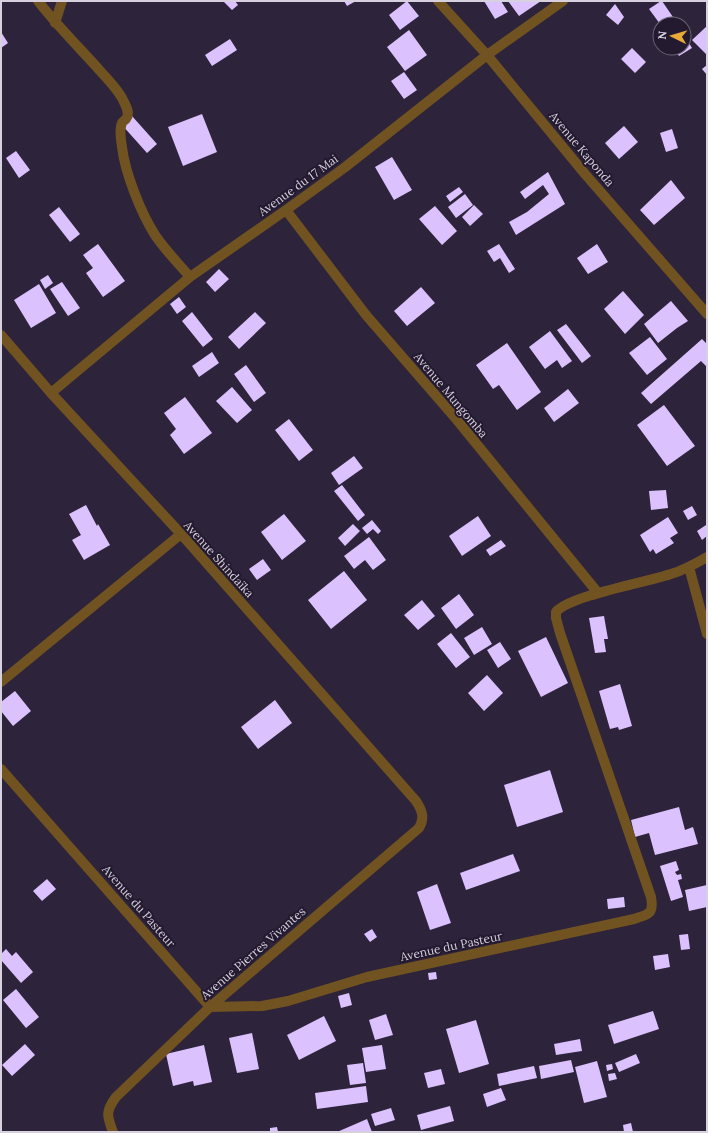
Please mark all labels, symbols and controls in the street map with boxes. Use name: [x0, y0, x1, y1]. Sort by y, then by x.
north arrow: [652, 16, 692, 56]
text: N: [655, 30, 669, 40]
street label: Avenue Kaponda: [546, 108, 618, 189]
street label: Avenue du 17 Mai: [254, 151, 341, 220]
street label: Avenue Mungomba: [410, 348, 491, 441]
street label: Avenue Shindaïka: [180, 517, 257, 600]
street label: Avenue du Pasteur: [99, 861, 179, 951]
street label: Avenue Pierres Vivantes: [197, 903, 309, 1003]
street label: Avenue du Pasteur: [398, 928, 504, 964]

